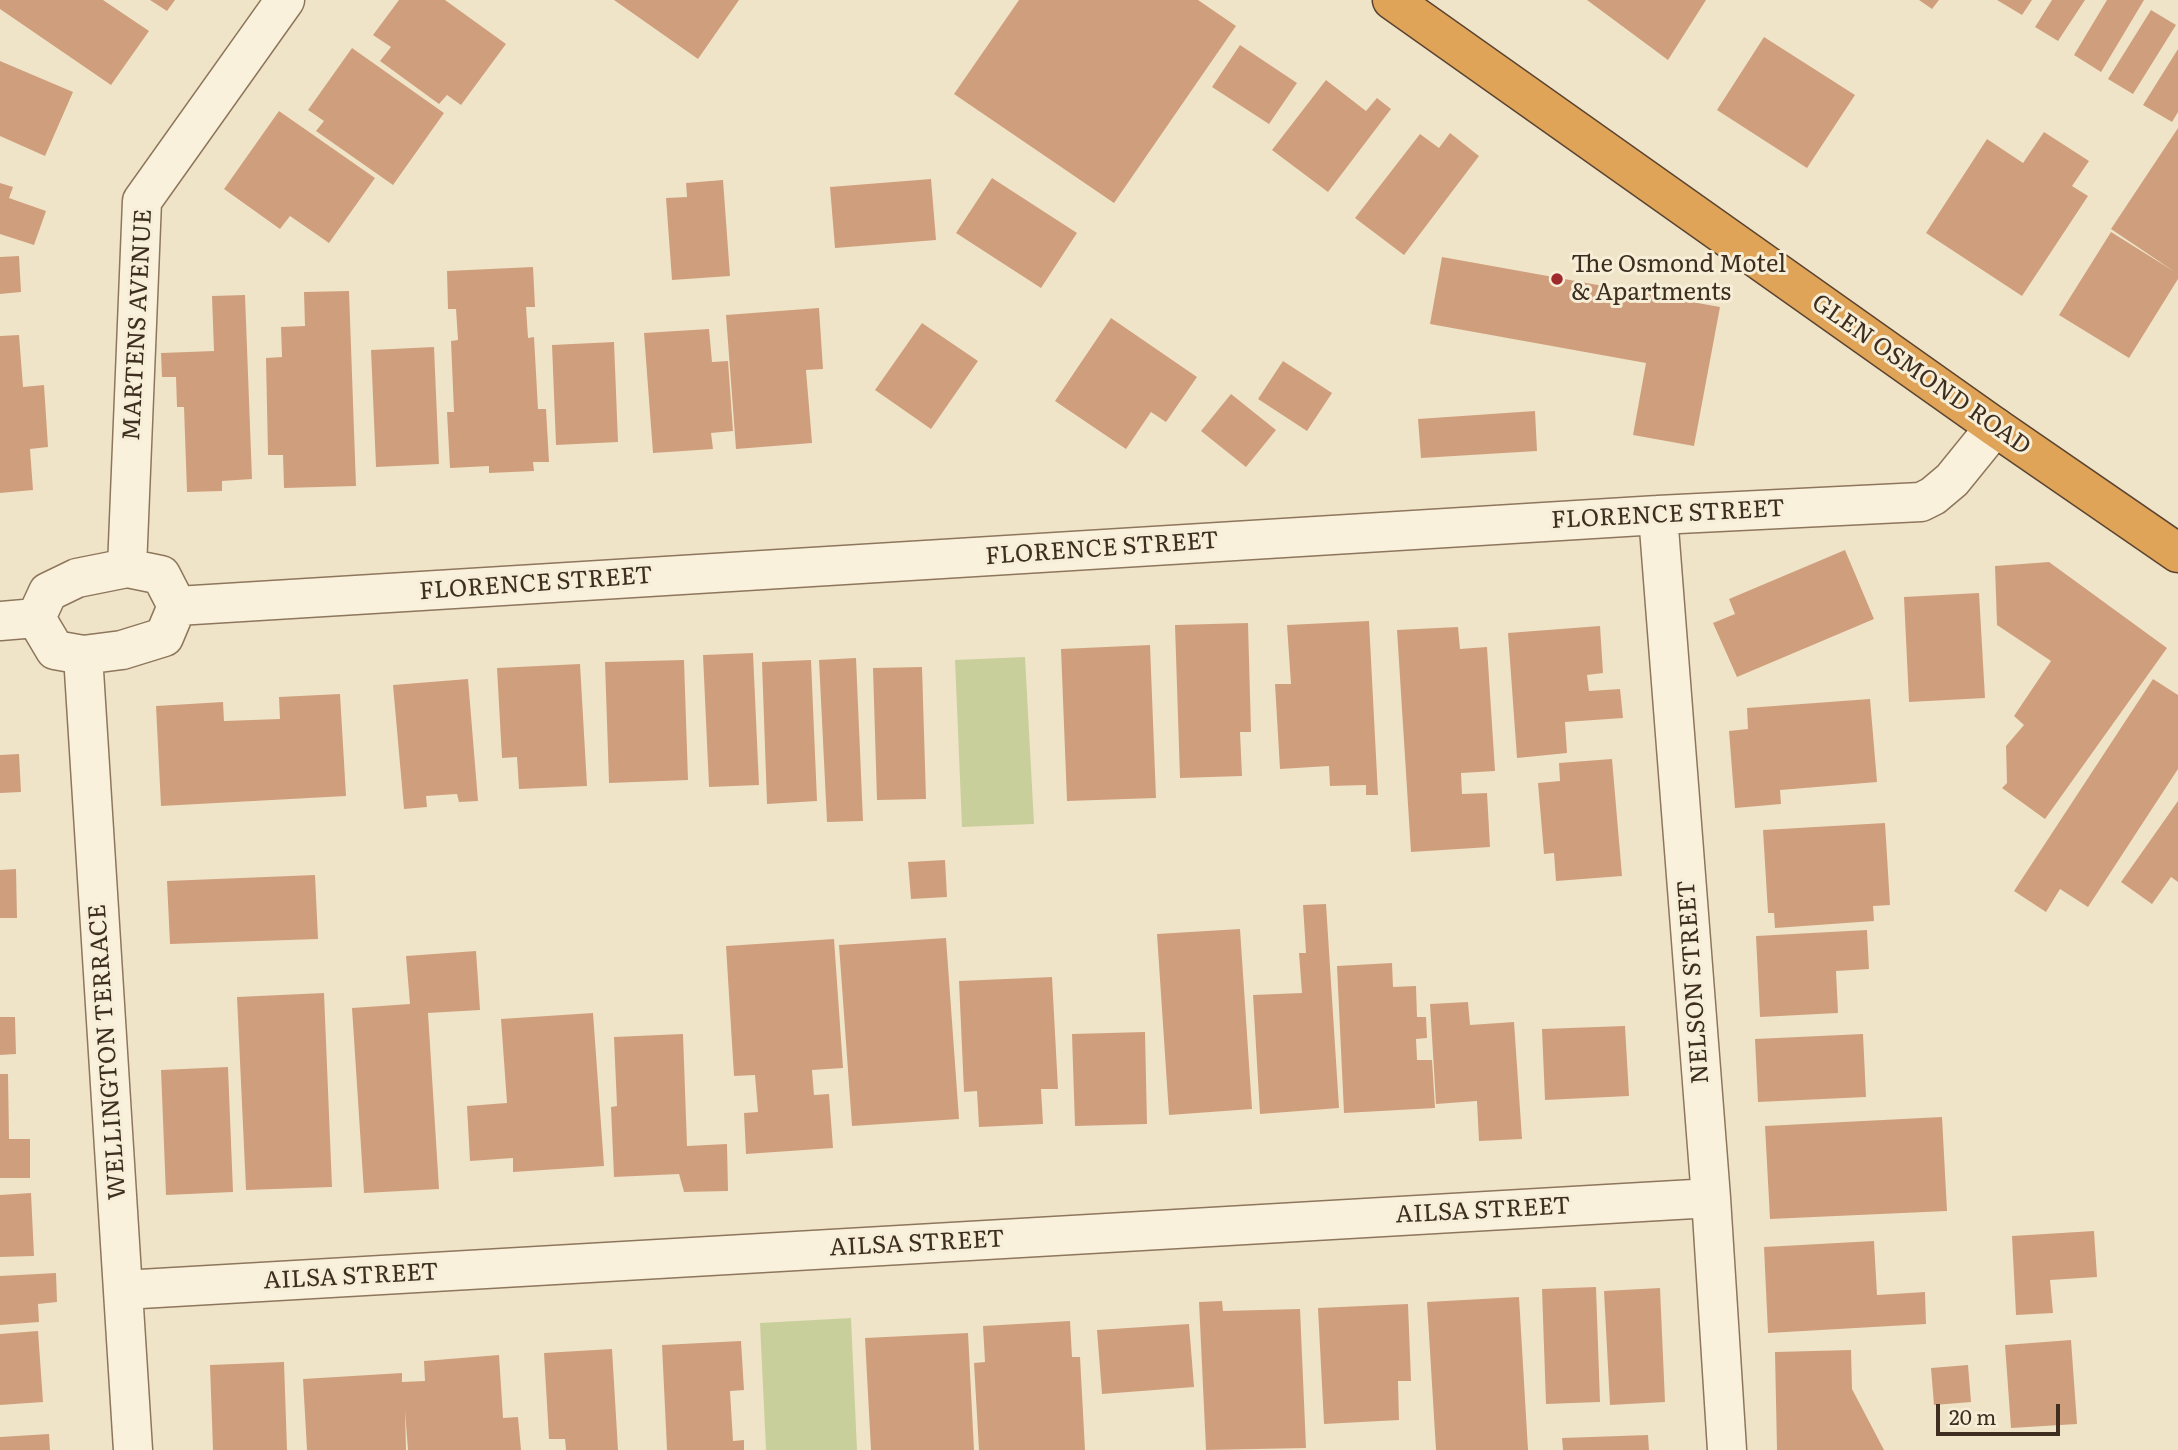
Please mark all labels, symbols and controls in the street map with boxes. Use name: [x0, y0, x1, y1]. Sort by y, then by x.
street label: MARTENS AVENUE: [118, 208, 158, 442]
place label: The Osmond Motel & Apartments: [1571, 251, 1786, 307]
marker: The Osmond Motel & Apartments: [1549, 271, 1565, 287]
street label: GLEN OSMOND ROAD: [1806, 289, 2036, 461]
street label: FLORENCE STREET: [1550, 495, 1786, 535]
street label: FLORENCE STREET: [984, 526, 1220, 572]
street label: FLORENCE STREET: [418, 561, 654, 607]
street label: NELSON STREET: [1673, 879, 1715, 1085]
street label: WELLINGTON TERRACE: [83, 903, 133, 1201]
street label: AILSA STREET: [1395, 1192, 1571, 1230]
street label: AILSA STREET: [829, 1225, 1005, 1263]
street label: AILSA STREET: [263, 1258, 439, 1296]
scale bar: [1940, 1390, 2064, 1434]
text: 20 m: [1949, 1400, 1996, 1431]

